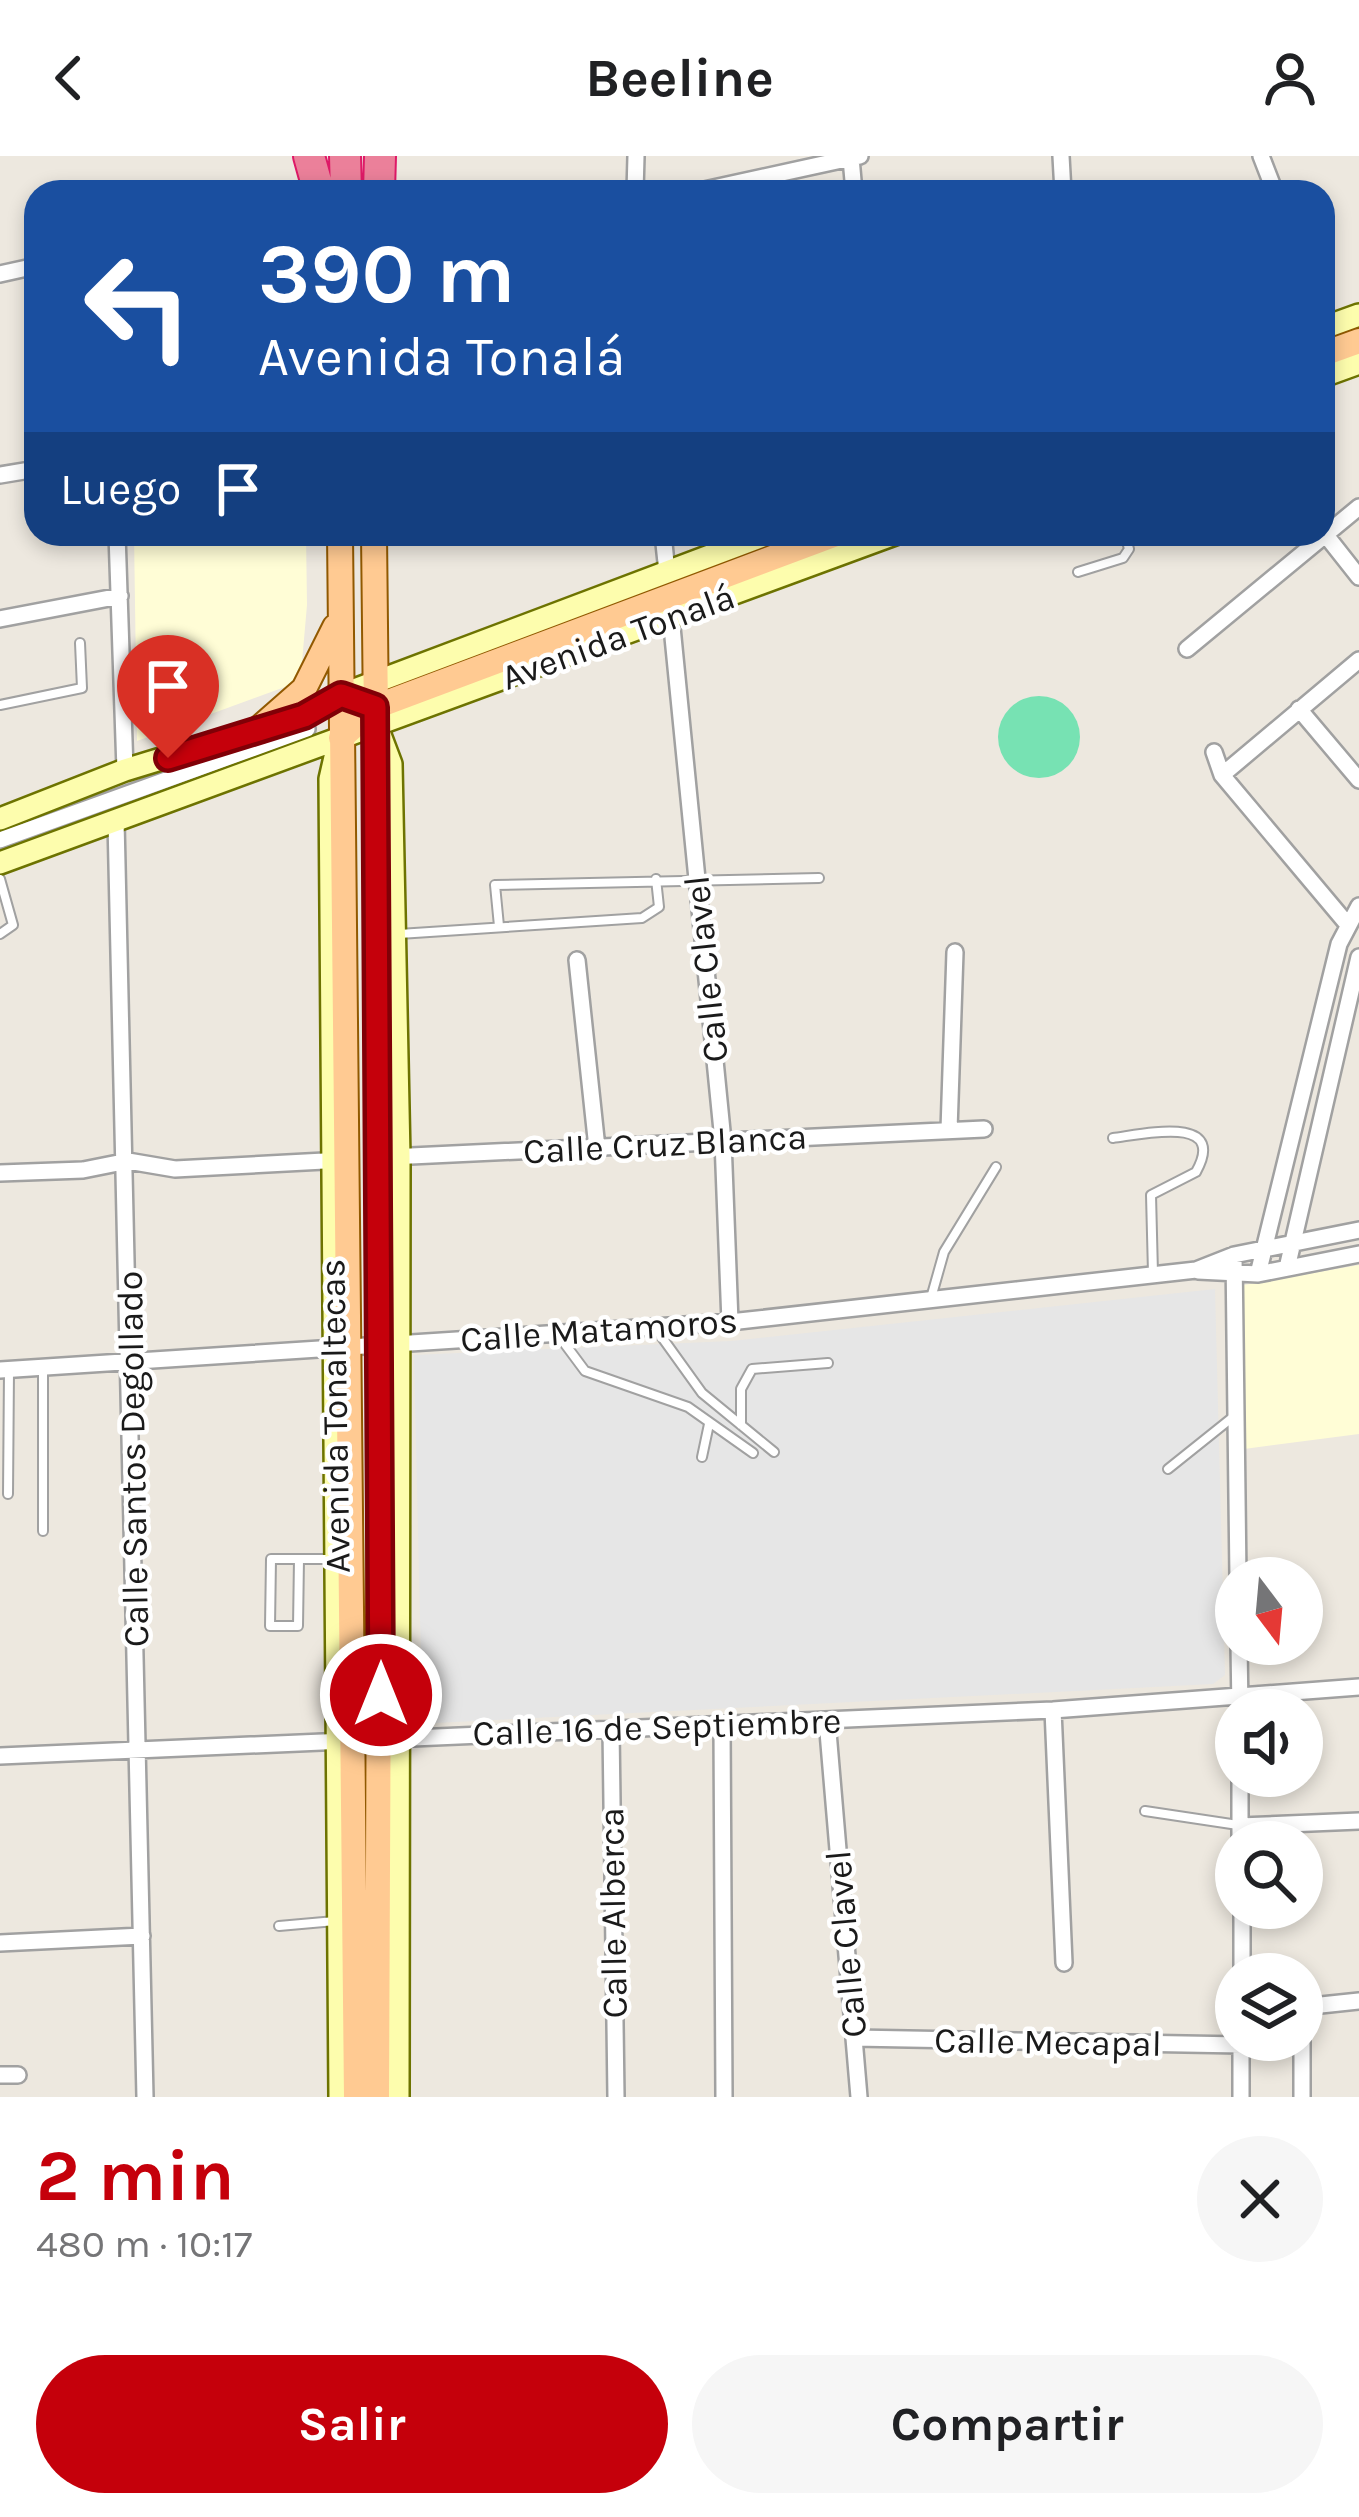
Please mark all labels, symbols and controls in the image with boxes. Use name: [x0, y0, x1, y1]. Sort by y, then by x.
icon: back: [36, 45, 102, 111]
icon: person: [1257, 45, 1323, 111]
text: Beeline: [585, 46, 774, 110]
text: 390 m: [258, 225, 516, 323]
icon: left: [60, 228, 216, 384]
text: Avenida Tonalá: [258, 325, 625, 389]
icon: arrive: [205, 456, 271, 522]
text: Luego: [60, 463, 181, 515]
street label: Avenida Tonalá: [496, 575, 740, 699]
pin: [117, 635, 219, 758]
icon: arrive: [135, 653, 201, 719]
street label: Calle Clavel: [675, 873, 737, 1065]
street label: Calle Cruz Blanca: [522, 1116, 808, 1172]
street label: Avenida Tonaltecas: [311, 1258, 359, 1574]
street label: Calle Santos Degollado: [109, 1271, 157, 1647]
street label: Calle Matamoros: [459, 1299, 739, 1361]
north arrow: [1215, 1557, 1323, 1665]
map controls: [1215, 1557, 1323, 2061]
position arrow: [318, 1632, 444, 1758]
button: sound: [1215, 1689, 1323, 1797]
street label: Calle 16 de Septiembre: [472, 1700, 842, 1754]
street label: Calle Alberca: [590, 1807, 636, 2019]
button: search: [1215, 1821, 1323, 1929]
street label: Calle Clavel: [817, 1849, 875, 2039]
button: layers: [1215, 1953, 1323, 2061]
street label: Calle Mecapal: [934, 2019, 1162, 2065]
text: 2 min: [36, 2134, 235, 2218]
button: close: [1197, 2136, 1323, 2262]
text: 480 m · 10:17: [36, 2221, 252, 2267]
button: Salir: [36, 2355, 668, 2493]
button: Compartir: [692, 2355, 1323, 2493]

